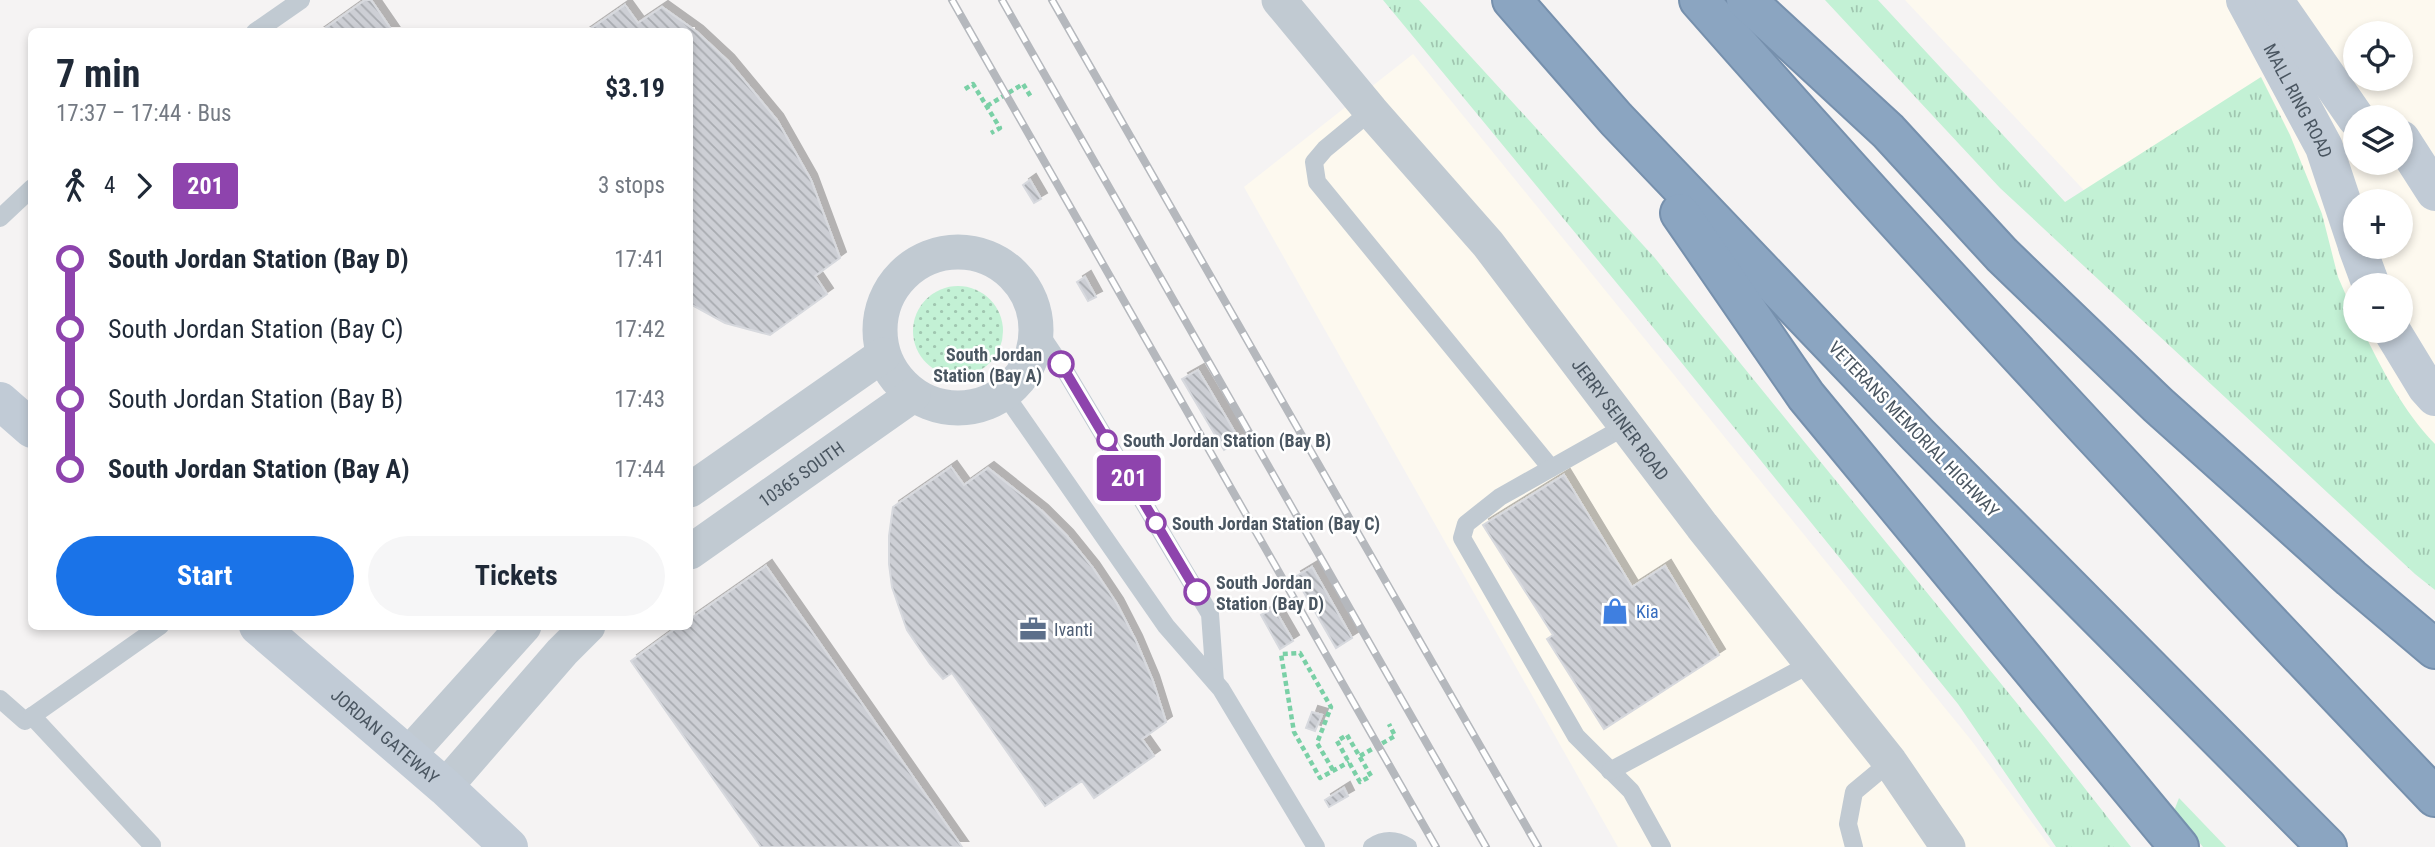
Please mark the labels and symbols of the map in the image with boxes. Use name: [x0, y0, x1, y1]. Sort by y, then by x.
street label: MALL RING ROAD: [2260, 40, 2337, 160]
street label: VETERANS MEMORIAL HIGHWAY: [1824, 337, 2004, 522]
place label: South Jordan Station (Bay A): [933, 344, 1042, 387]
marker: South Jordan Station (Bay A): [1048, 351, 1074, 377]
street label: JERRY SEINER ROAD: [1568, 354, 1674, 484]
marker: South Jordan Station (Bay B): [1097, 430, 1117, 450]
place label: South Jordan Station (Bay B): [1123, 430, 1331, 452]
street label: 10365 SOUTH: [755, 437, 848, 511]
line badge: 201: [1089, 455, 1169, 501]
marker: South Jordan Station (Bay C): [1146, 513, 1166, 533]
place label: South Jordan Station (Bay C): [1172, 513, 1380, 535]
place label: South Jordan Station (Bay D): [1216, 572, 1324, 615]
marker: South Jordan Station (Bay D): [1184, 579, 1210, 605]
shop icon: Kia: [1600, 596, 1630, 626]
place label: Kia: [1636, 601, 1659, 622]
office icon: Ivanti: [1018, 614, 1048, 644]
place label: Ivanti: [1054, 619, 1093, 640]
street label: JORDAN GATEWAY: [327, 683, 444, 788]

